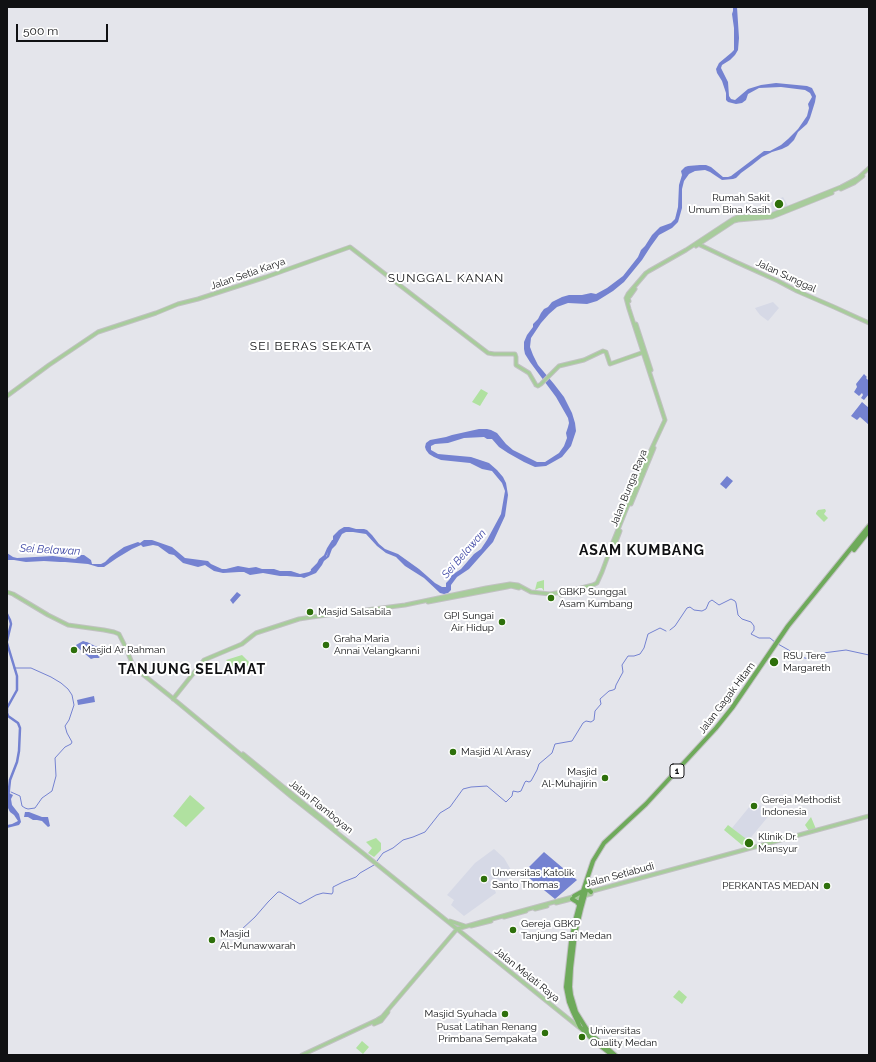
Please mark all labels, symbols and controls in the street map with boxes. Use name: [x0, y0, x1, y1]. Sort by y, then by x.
scale bar: [18, 16, 110, 42]
text: 500 m: [23, 24, 58, 38]
place label: Rumah Sakit Umum Bina Kasih: [688, 192, 770, 216]
marker: Rumah Sakit Umum Bina Kasih: [773, 198, 785, 210]
street label: Jalan Setia Karya: [209, 256, 287, 292]
street label: Jalan Sunggal: [754, 257, 818, 295]
district label: SUNGGAL KANAN: [388, 271, 504, 285]
district label: SEI BERAS SEKATA: [250, 339, 372, 353]
street label: Jalan Bunga Raya: [608, 448, 650, 528]
water label: Sei Belawan: [439, 527, 489, 581]
water label: Sei Belawan: [19, 542, 81, 558]
district label: ASAM KUMBANG: [579, 543, 705, 559]
place label: GBKP Sunggal Asam Kumbang: [559, 586, 633, 610]
marker: GBKP Sunggal Asam Kumbang: [546, 593, 556, 603]
place label: Masjid Salsabila: [318, 606, 391, 618]
marker: Masjid Salsabila: [305, 607, 315, 617]
place label: GPI Sungai Air Hidup: [444, 610, 494, 634]
marker: GPI Sungai Air Hidup: [497, 617, 507, 627]
place label: Graha Maria Annai Velangkanni: [334, 633, 419, 656]
marker: Graha Maria Annai Velangkanni: [321, 640, 331, 650]
place label: Masjid Ar Rahman: [82, 644, 165, 656]
marker: Masjid Ar Rahman: [69, 645, 79, 655]
place label: RSU Tere Margareth: [783, 650, 831, 674]
marker: RSU Tere Margareth: [768, 656, 780, 668]
street label: Jalan Gagak Hitam: [696, 660, 758, 736]
district label: TANJUNG SELAMAT: [118, 662, 266, 678]
place label: Masjid Al Arasy: [461, 746, 531, 758]
marker: Masjid Al Arasy: [448, 747, 458, 757]
road number: 1: [670, 764, 684, 778]
place label: Masjid Al-Muhajirin: [542, 766, 597, 790]
marker: Masjid Al-Muhajirin: [600, 773, 610, 783]
street label: Jalan Flamboyan: [287, 778, 355, 836]
place label: Gereja Methodist Indonesia: [762, 794, 841, 818]
marker: Gereja Methodist Indonesia: [749, 801, 759, 811]
place label: Klinik Dr. Mansyur: [758, 831, 798, 854]
marker: Klinik Dr. Mansyur: [743, 837, 755, 849]
street label: Jalan Setiabudi: [585, 860, 655, 890]
place label: Unversitas Katolik Santo Thomas: [492, 867, 574, 890]
marker: Unversitas Katolik Santo Thomas: [479, 874, 489, 884]
place label: PERKANTAS MEDAN: [722, 880, 819, 892]
marker: PERKANTAS MEDAN: [822, 881, 832, 891]
place label: Gereja GBKP Tanjung Sari Medan: [521, 918, 612, 942]
marker: Gereja GBKP Tanjung Sari Medan: [508, 925, 518, 935]
place label: Masjid Al-Munawwarah: [220, 928, 296, 952]
marker: Masjid Al-Munawwarah: [207, 935, 217, 945]
street label: Jalan Melati Raya: [492, 945, 562, 1005]
place label: Masjid Syuhada: [425, 1008, 497, 1020]
marker: Masjid Syuhada: [500, 1009, 510, 1019]
place label: Pusat Latihan Renang Primbana Sempakata: [437, 1021, 537, 1044]
place label: Universitas Quality Medan: [590, 1025, 657, 1048]
marker: Pusat Latihan Renang Primbana Sempakata: [540, 1028, 550, 1038]
marker: Universitas Quality Medan: [577, 1032, 587, 1042]

